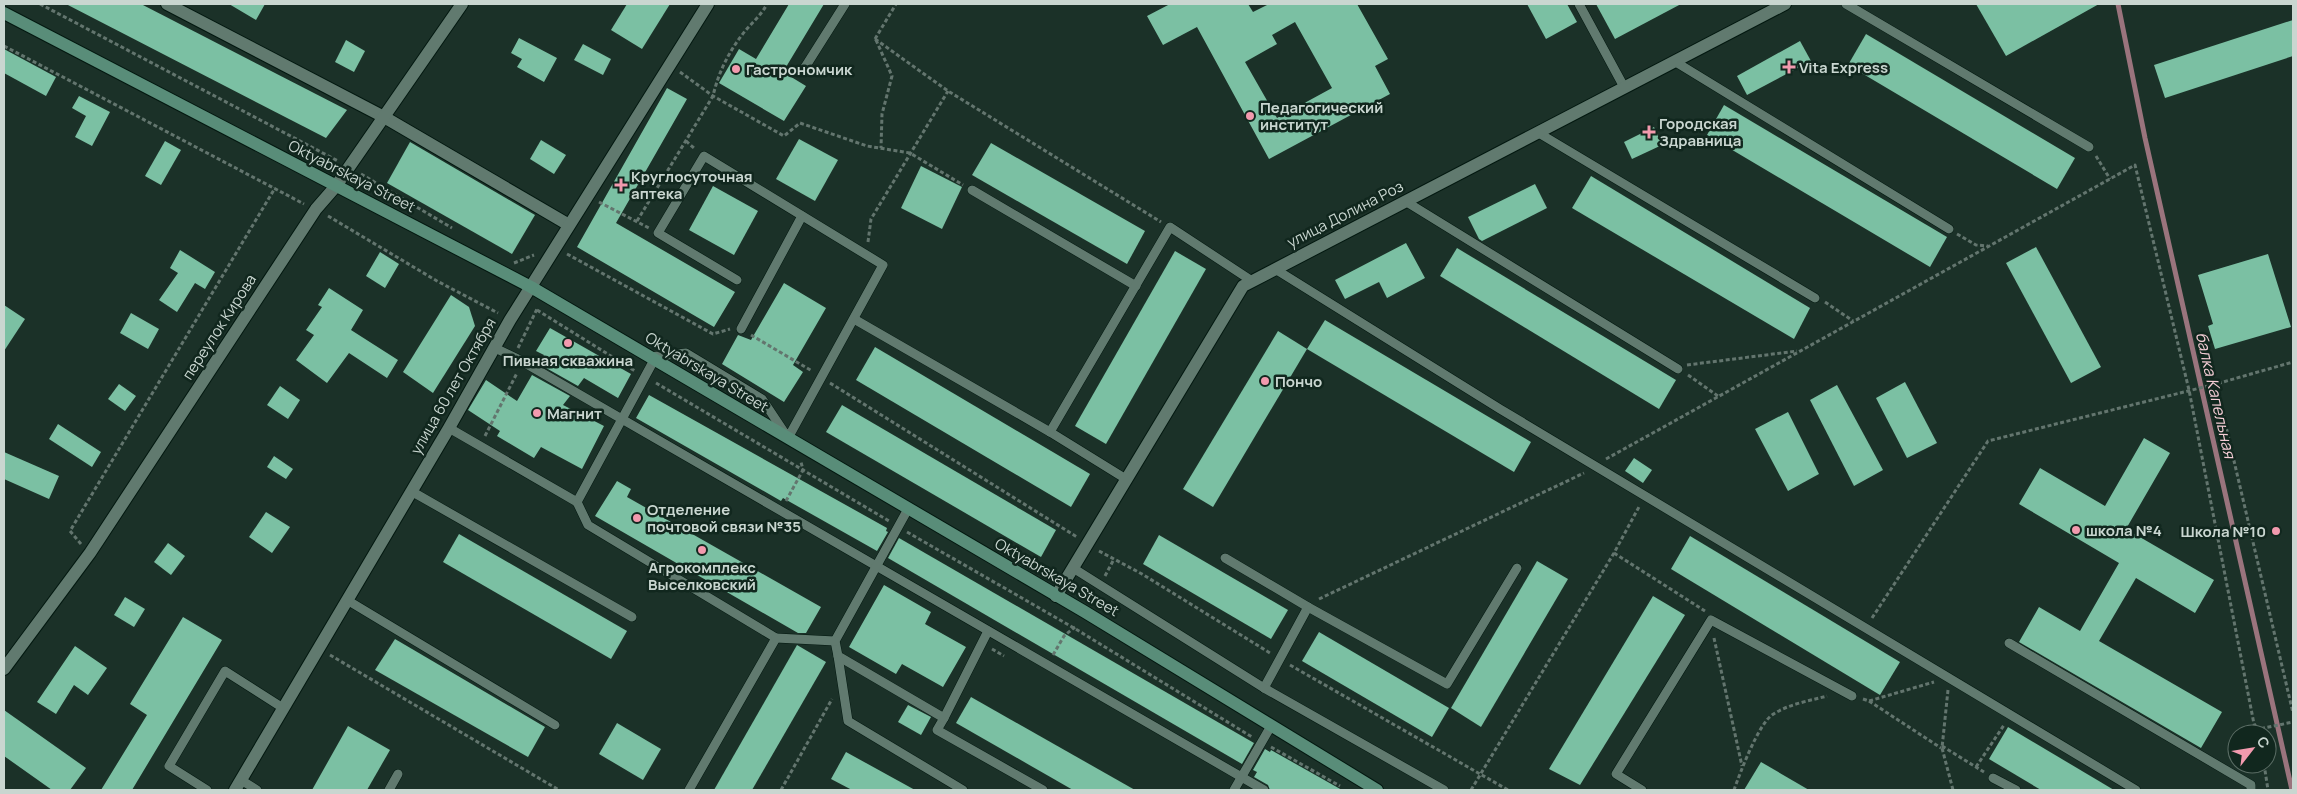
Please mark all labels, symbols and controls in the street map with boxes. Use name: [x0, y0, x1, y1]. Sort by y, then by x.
place label: Vita Express: [1799, 57, 1888, 78]
place label: Гастрономчик: [746, 59, 853, 80]
marker: Vita Express: [1783, 61, 1795, 73]
marker: Гастрономчик: [730, 63, 742, 75]
place label: Педагогический институт: [1260, 97, 1383, 135]
marker: Педагогический институт: [1244, 110, 1256, 122]
place label: Городская Здравница: [1659, 113, 1741, 151]
marker: Городская Здравница: [1643, 126, 1655, 138]
street label: Oktyabrskaya Street: [285, 135, 419, 217]
place label: Круглосуточная аптека: [631, 166, 753, 204]
street label: улица Долина Роз: [1283, 176, 1407, 252]
marker: Круглосуточная аптека: [615, 179, 627, 191]
street label: переулок Кирова: [177, 270, 261, 384]
street label: улица 60 лет Октября: [405, 314, 501, 458]
street label: Oktyabrskaya Street: [641, 327, 773, 417]
water label: балка Капельная: [2191, 330, 2241, 461]
marker: Пивная скважина: [562, 337, 574, 349]
place label: Пивная скважина: [503, 350, 633, 371]
place label: Пончо: [1275, 371, 1322, 392]
marker: Пончо: [1259, 375, 1271, 387]
place label: Магнит: [547, 403, 602, 424]
marker: Магнит: [531, 407, 543, 419]
place label: Отделение почтовой связи №35: [647, 499, 801, 537]
marker: Отделение почтовой связи №35: [631, 512, 643, 524]
place label: школа №4: [2086, 520, 2162, 541]
place label: Школа №10: [2180, 521, 2266, 542]
marker: школа №4: [2070, 524, 2082, 536]
marker: Школа №10: [2270, 525, 2282, 537]
street label: Oktyabrskaya Street: [991, 533, 1123, 621]
marker: Агрокомплекс Выселковский: [696, 544, 708, 556]
place label: Агрокомплекс Выселковский: [648, 557, 756, 595]
north arrow: [2227, 724, 2277, 774]
text: С: [2253, 733, 2274, 751]

